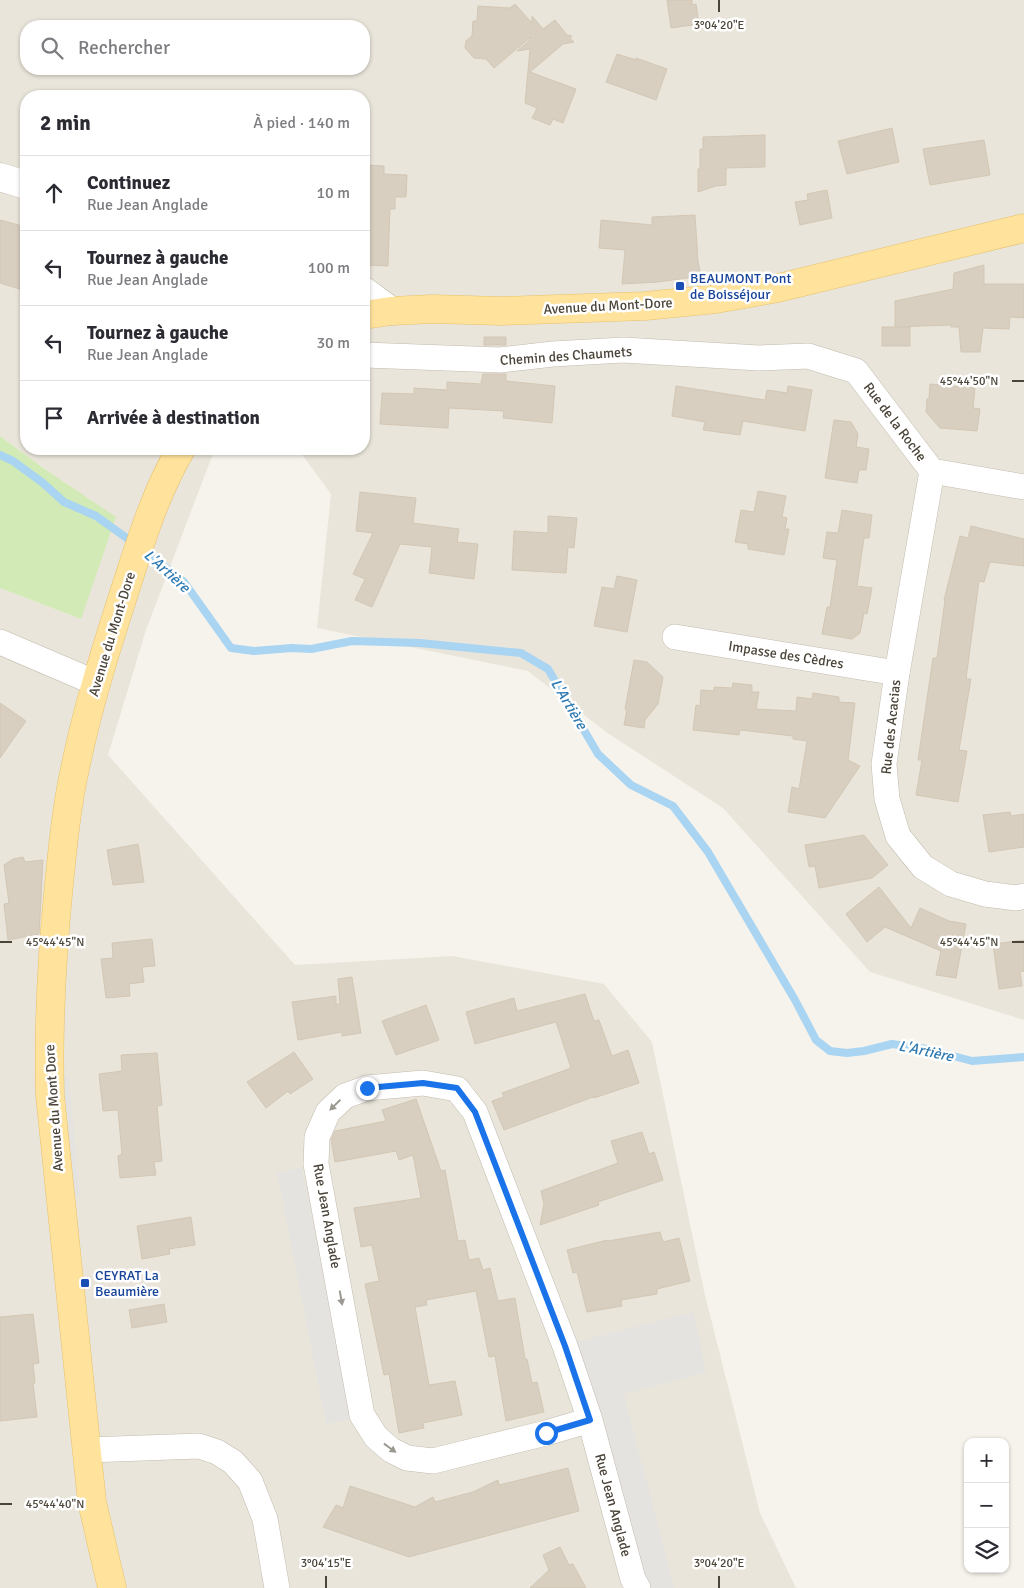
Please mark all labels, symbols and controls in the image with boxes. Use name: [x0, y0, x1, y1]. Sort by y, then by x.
text: 3°04'20"E: [694, 18, 745, 33]
search box: [20, 20, 370, 75]
icon: search: [38, 34, 66, 62]
text: Rechercher: [78, 36, 170, 60]
text: 2 min: [40, 110, 91, 136]
text: À pied · 140 m: [253, 113, 350, 133]
text: Continuez: [87, 171, 170, 195]
icon: ahead: [40, 179, 68, 207]
text: 10 m: [316, 183, 350, 203]
text: Rue Jean Anglade: [87, 195, 208, 215]
text: Tournez à gauche: [87, 246, 228, 270]
icon: left: [40, 254, 68, 282]
text: 100 m: [308, 258, 350, 278]
text: Rue Jean Anglade: [87, 270, 208, 290]
place label: BEAUMONT Pont de Boisséjour: [690, 270, 791, 303]
marker: BEAUMONT Pont de Boisséjour: [674, 280, 686, 292]
street label: Avenue du Mont-Dore: [543, 294, 673, 318]
text: Tournez à gauche: [87, 321, 228, 345]
icon: left: [40, 329, 68, 357]
text: 30 m: [316, 333, 350, 353]
street label: Chemin des Chaumets: [499, 343, 633, 369]
text: Rue Jean Anglade: [87, 345, 208, 365]
text: 45°44'50"N: [940, 374, 998, 389]
street label: Rue de la Roche: [860, 379, 930, 465]
icon: arrive: [40, 404, 68, 432]
text: Arrivée à destination: [87, 406, 260, 430]
water label: L'Artière: [140, 546, 195, 597]
street label: Avenue du Mont-Dore: [85, 570, 139, 698]
street label: Impasse des Cèdres: [727, 637, 845, 673]
water label: L'Artière: [547, 676, 592, 734]
street label: Rue des Acacias: [878, 679, 904, 775]
text: 45°44'45"N: [26, 935, 84, 950]
text: 45°44'45"N: [940, 935, 998, 950]
water label: L'Artière: [897, 1036, 956, 1066]
street label: Avenue du Mont Dore: [41, 1044, 67, 1172]
route end: [356, 1077, 379, 1100]
one-way arrow: [330, 1099, 342, 1111]
street label: Rue Jean Anglade: [309, 1162, 345, 1270]
place label: CEYRAT La Beaumière: [95, 1267, 159, 1300]
marker: CEYRAT La Beaumière: [79, 1277, 91, 1289]
one-way arrow: [337, 1290, 345, 1306]
route start: [535, 1422, 558, 1445]
map controls: [964, 1438, 1009, 1573]
button: +: [964, 1438, 1009, 1483]
one-way arrow: [383, 1443, 397, 1453]
street label: Rue Jean Anglade: [591, 1452, 635, 1558]
button: −: [964, 1483, 1009, 1528]
text: 45°44'40"N: [26, 1497, 84, 1512]
button: layers: [964, 1528, 1009, 1573]
text: 3°04'15"E: [301, 1556, 352, 1571]
text: 3°04'20"E: [694, 1556, 745, 1571]

